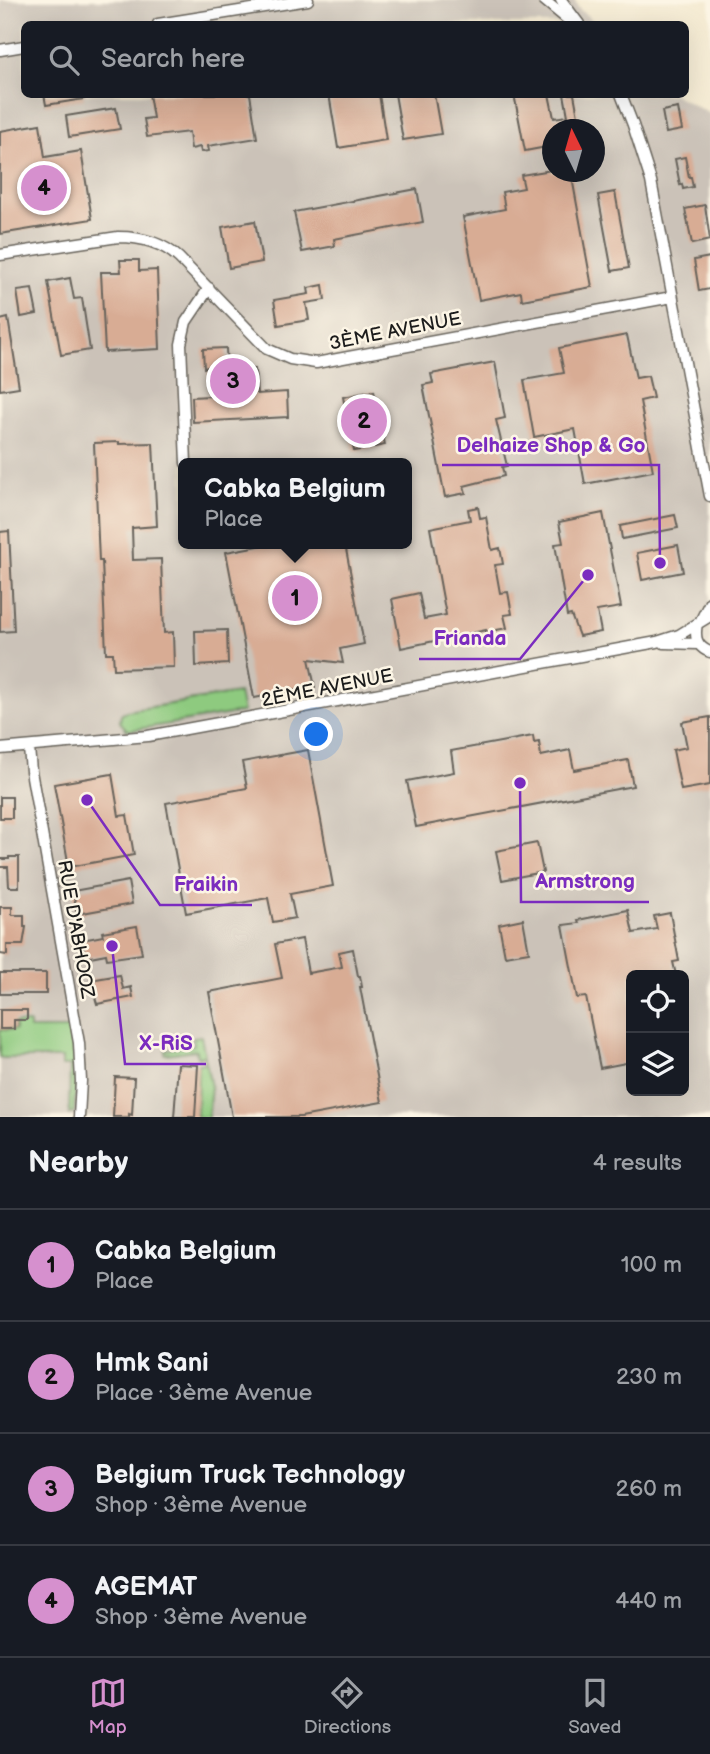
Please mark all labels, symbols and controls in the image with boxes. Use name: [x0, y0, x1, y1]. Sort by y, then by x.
search box: [21, 21, 689, 98]
icon: search: [45, 41, 83, 79]
text: Search here: [101, 44, 245, 75]
north arrow: [542, 119, 605, 182]
pin: 4: [21, 162, 67, 214]
street label: 3ÈME AVENUE: [327, 306, 463, 356]
pin: 3: [210, 355, 256, 407]
pin: 2: [341, 395, 387, 447]
callout: Delhaize Shop & Go: [442, 423, 659, 465]
text: Delhaize Shop & Go: [456, 433, 646, 458]
popup: [178, 458, 412, 549]
text: Cabka Belgium: [204, 474, 386, 505]
text: Place: [204, 505, 263, 533]
pin: 1: [272, 572, 318, 624]
callout: Frianda: [419, 617, 520, 659]
text: Frianda: [433, 626, 507, 651]
street label: 2ÈME AVENUE: [259, 663, 395, 712]
your location: [299, 717, 333, 751]
street label: RUE D'ABHOOZ: [52, 858, 99, 1001]
callout: Armstrong: [521, 860, 649, 902]
callout: Fraikin: [160, 863, 252, 905]
text: Armstrong: [534, 869, 635, 894]
text: Fraikin: [174, 872, 238, 897]
map controls: [626, 970, 689, 1096]
button: locate: [626, 970, 689, 1033]
callout: X-RiS: [125, 1022, 206, 1064]
text: X-RiS: [139, 1031, 193, 1056]
button: layers: [626, 1033, 689, 1096]
text: Nearby: [28, 1145, 128, 1181]
text: 4 results: [593, 1149, 682, 1177]
text: Cabka Belgium: [95, 1236, 276, 1267]
text: 1: [46, 1251, 56, 1279]
text: 100 m: [621, 1251, 682, 1279]
text: Place: [95, 1267, 153, 1295]
text: Hmk Sani: [95, 1348, 209, 1379]
text: 2: [44, 1363, 58, 1391]
text: 230 m: [616, 1363, 682, 1391]
text: Place · 3ème Avenue: [95, 1379, 312, 1407]
text: Belgium Truck Technology: [95, 1460, 405, 1491]
text: 3: [44, 1475, 58, 1503]
text: 260 m: [616, 1475, 682, 1503]
text: Shop · 3ème Avenue: [95, 1491, 307, 1519]
text: AGEMAT: [95, 1572, 197, 1603]
text: 4: [44, 1587, 58, 1615]
text: 440 m: [615, 1587, 682, 1615]
text: Shop · 3ème Avenue: [95, 1603, 307, 1631]
tab: Map: [89, 1674, 127, 1739]
tab: Directions: [304, 1674, 391, 1739]
tab: Saved: [568, 1674, 621, 1739]

